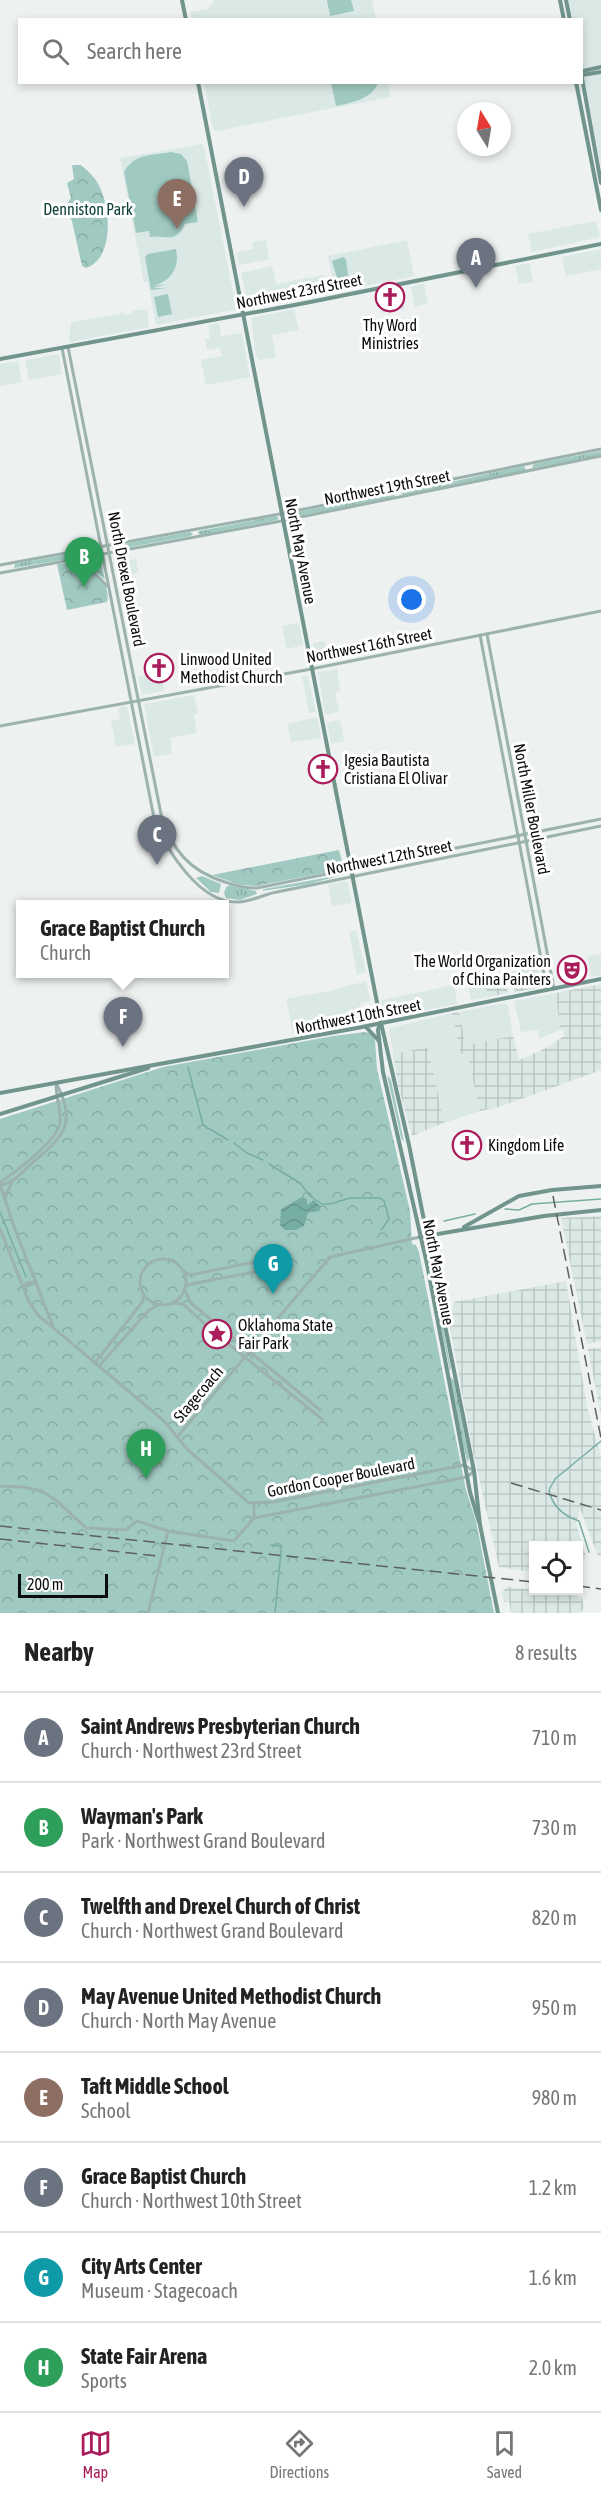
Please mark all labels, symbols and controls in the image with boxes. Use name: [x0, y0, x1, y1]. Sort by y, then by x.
search box: [18, 18, 583, 84]
icon: search: [39, 35, 72, 68]
text: Search here: [87, 38, 182, 64]
north arrow: [457, 102, 511, 156]
pin: D: [224, 158, 264, 207]
pin: E: [158, 180, 196, 229]
park label: Denniston Park: [43, 200, 133, 218]
pin: A: [456, 238, 496, 288]
street label: Northwest 23rd Street: [235, 270, 364, 312]
church icon: Thy Word Ministries: [374, 281, 406, 313]
place label: Thy Word Ministries: [361, 316, 419, 352]
street label: Northwest 19th Street: [323, 466, 452, 508]
street label: North May Avenue: [281, 497, 320, 606]
street label: North Drexel Boulevard: [105, 510, 149, 648]
pin: B: [64, 538, 104, 587]
your location: [397, 585, 426, 614]
street label: Northwest 16th Street: [305, 624, 434, 666]
place label: Linwood United Methodist Church: [180, 650, 283, 686]
church icon: Linwood United Methodist Church: [143, 652, 175, 684]
street label: North Miller Boulevard: [510, 742, 554, 876]
place label: Igesia Bautista Cristiana El Olivar: [344, 751, 448, 787]
church icon: Igesia Bautista Cristiana El Olivar: [307, 753, 339, 785]
pin: C: [138, 816, 176, 865]
street label: Northwest 12th Street: [325, 836, 454, 878]
popup: [16, 900, 229, 978]
text: Grace Baptist Church: [40, 915, 205, 941]
text: Church: [40, 941, 91, 964]
place label: The World Organization of China Painters: [414, 952, 551, 988]
theatre icon: The World Organization of China Painters: [556, 954, 588, 986]
street label: Northwest 10th Street: [294, 995, 423, 1037]
pin: F: [104, 998, 142, 1047]
church icon: Kingdom Life: [451, 1129, 483, 1161]
place label: Kingdom Life: [488, 1136, 564, 1155]
street label: North May Avenue: [419, 1218, 458, 1327]
pin: G: [254, 1244, 292, 1294]
place label: Oklahoma State Fair Park: [238, 1316, 333, 1352]
place icon: Oklahoma State Fair Park: [201, 1318, 233, 1350]
street label: Stagecoach: [170, 1363, 227, 1426]
pin: H: [126, 1430, 166, 1479]
street label: Gordon Cooper Boulevard: [266, 1454, 417, 1501]
map controls: [529, 1541, 583, 1595]
button: locate: [529, 1541, 583, 1595]
scale bar: [18, 1571, 108, 1598]
text: 200 m: [27, 1575, 63, 1593]
text: Nearby: [24, 1637, 94, 1667]
text: 8 results: [515, 1641, 577, 1664]
text: Saint Andrews Presbyterian Church: [81, 1713, 360, 1739]
text: A: [39, 1726, 48, 1749]
text: 710 m: [532, 1726, 577, 1749]
text: Church · Northwest 23rd Street: [81, 1739, 302, 1762]
text: Wayman's Park: [81, 1803, 203, 1829]
text: B: [39, 1816, 48, 1839]
text: 730 m: [532, 1816, 577, 1839]
text: Park · Northwest Grand Boulevard: [81, 1829, 325, 1852]
text: Twelfth and Drexel Church of Christ: [81, 1893, 360, 1919]
text: C: [39, 1906, 48, 1929]
text: 820 m: [532, 1906, 577, 1929]
text: Church · Northwest Grand Boulevard: [81, 1919, 343, 1942]
text: May Avenue United Methodist Church: [81, 1983, 381, 2009]
text: D: [38, 1996, 49, 2019]
text: 950 m: [532, 1996, 577, 2019]
text: Church · North May Avenue: [81, 2009, 276, 2032]
text: Taft Middle School: [81, 2073, 229, 2099]
text: E: [39, 2086, 48, 2109]
text: 980 m: [532, 2086, 577, 2109]
text: School: [81, 2099, 131, 2122]
text: Grace Baptist Church: [81, 2163, 246, 2189]
text: F: [39, 2176, 48, 2199]
text: 1.2 km: [529, 2176, 577, 2199]
text: Church · Northwest 10th Street: [81, 2189, 302, 2212]
text: City Arts Center: [81, 2253, 202, 2279]
text: G: [38, 2266, 49, 2289]
text: 1.6 km: [529, 2266, 577, 2289]
text: Museum · Stagecoach: [81, 2279, 238, 2302]
text: State Fair Arena: [81, 2343, 207, 2369]
text: H: [38, 2356, 49, 2379]
text: 2.0 km: [529, 2356, 577, 2379]
text: Sports: [81, 2369, 127, 2392]
tab: Map: [79, 2427, 112, 2481]
tab: Directions: [269, 2427, 329, 2481]
tab: Saved: [487, 2427, 522, 2481]

